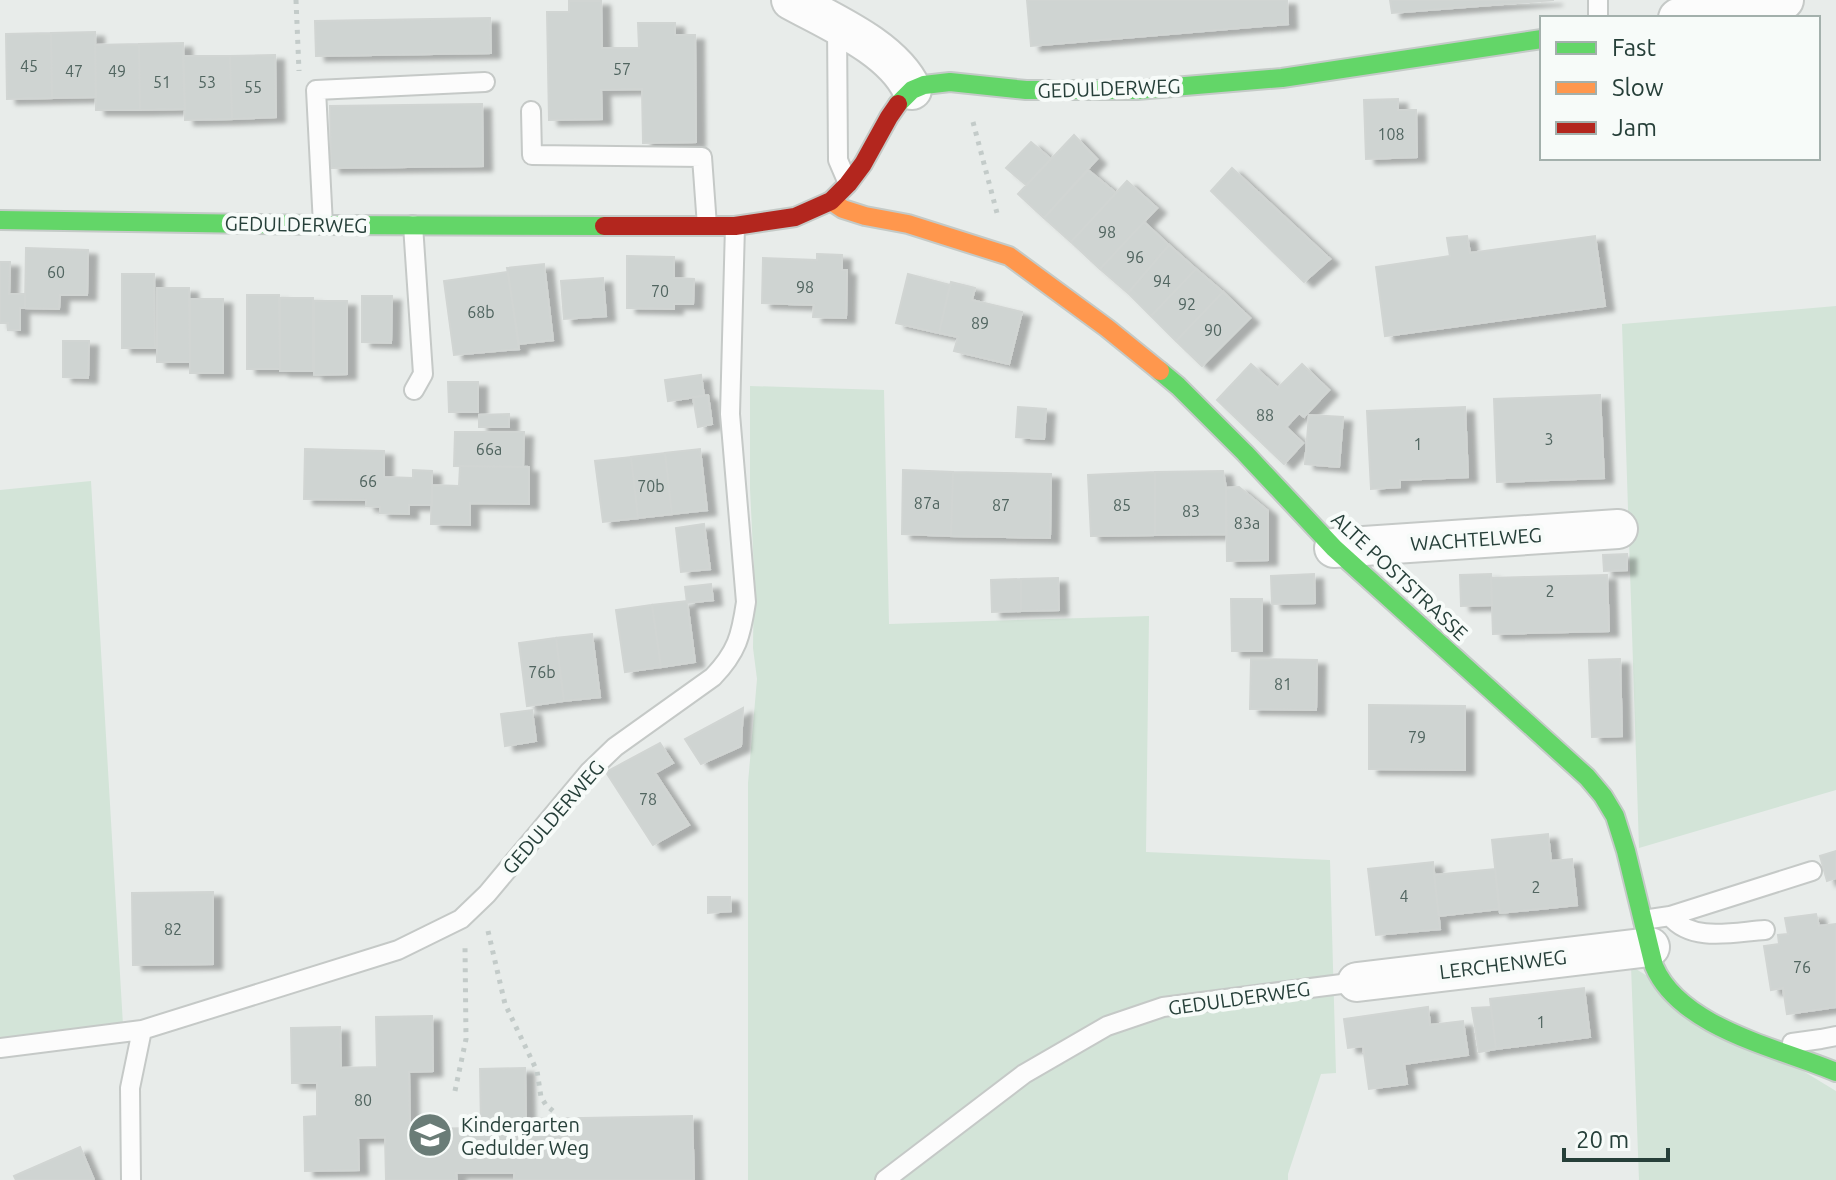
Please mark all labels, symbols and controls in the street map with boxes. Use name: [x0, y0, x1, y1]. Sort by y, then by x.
legend: [1540, 16, 1820, 160]
text: Fast: [1612, 34, 1656, 61]
house number: 45: [20, 57, 38, 75]
house number: 57: [613, 60, 631, 78]
house number: 47: [65, 62, 83, 80]
house number: 49: [108, 62, 126, 80]
house number: 51: [153, 73, 171, 91]
house number: 53: [198, 73, 216, 91]
street label: GEDULDERWEG: [1037, 74, 1181, 102]
text: Slow: [1612, 74, 1664, 101]
house number: 55: [244, 78, 262, 96]
text: Jam: [1612, 114, 1657, 141]
house number: 108: [1377, 125, 1405, 143]
street label: GEDULDERWEG: [224, 211, 368, 237]
house number: 98: [1098, 223, 1116, 241]
house number: 96: [1126, 248, 1144, 266]
house number: 60: [47, 263, 65, 281]
house number: 94: [1153, 272, 1171, 290]
house number: 98: [796, 278, 814, 296]
house number: 70: [651, 282, 669, 300]
house number: 92: [1178, 295, 1196, 313]
house number: 68b: [467, 303, 495, 321]
house number: 89: [971, 314, 989, 332]
house number: 90: [1204, 321, 1222, 339]
house number: 88: [1256, 406, 1274, 424]
house number: 3: [1544, 430, 1554, 448]
house number: 1: [1413, 435, 1423, 453]
house number: 66a: [476, 440, 502, 458]
house number: 66: [359, 472, 377, 490]
house number: 70b: [637, 477, 665, 495]
house number: 87a: [914, 494, 940, 512]
house number: 87: [992, 496, 1010, 514]
house number: 85: [1113, 496, 1131, 514]
house number: 83: [1182, 502, 1200, 520]
street label: ALTE POSTSTRASSE: [1327, 507, 1473, 645]
house number: 83a: [1234, 514, 1260, 532]
street label: WACHTELWEG: [1409, 523, 1543, 555]
house number: 2: [1545, 582, 1555, 600]
house number: 76b: [528, 663, 556, 681]
house number: 81: [1274, 675, 1292, 693]
house number: 79: [1408, 728, 1426, 746]
street label: GEDULDERWEG: [497, 756, 609, 878]
house number: 78: [639, 790, 657, 808]
house number: 2: [1531, 878, 1541, 896]
house number: 4: [1399, 887, 1409, 905]
house number: 82: [164, 920, 182, 938]
street label: LERCHENWEG: [1438, 945, 1568, 983]
house number: 76: [1793, 958, 1811, 976]
street label: GEDULDERWEG: [1167, 977, 1311, 1019]
house number: 1: [1536, 1013, 1546, 1031]
house number: 80: [354, 1091, 372, 1109]
school or university icon: Kindergarten Gedulder Weg: [406, 1111, 454, 1159]
scale bar: [1564, 1112, 1668, 1162]
place label: Kindergarten Gedulder Weg: [461, 1113, 589, 1159]
text: 20 m: [1576, 1126, 1629, 1153]

